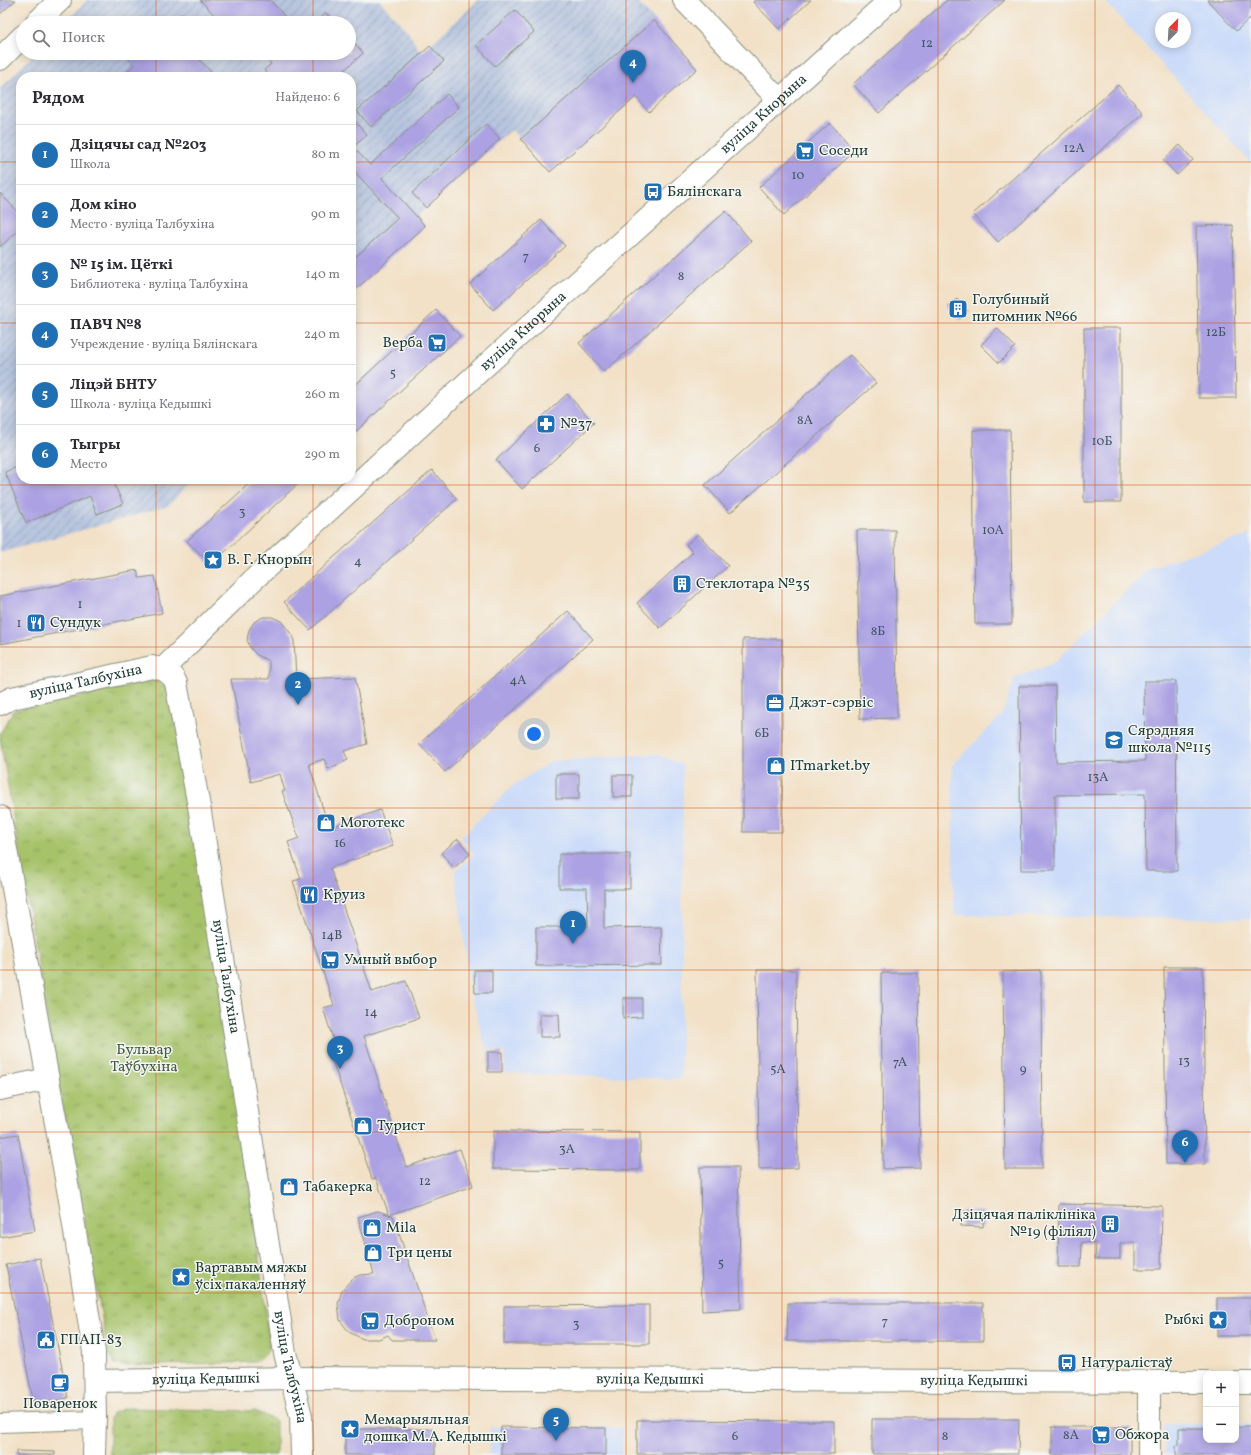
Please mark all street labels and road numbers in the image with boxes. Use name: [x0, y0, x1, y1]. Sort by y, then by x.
street label: вуліца Кнорына: [716, 69, 812, 159]
street label: вуліца Кнорына: [476, 287, 571, 376]
street label: вуліца Талбухіна: [27, 659, 144, 704]
street label: вуліца Талбухіна: [207, 918, 245, 1035]
street label: вуліца Талбухіна: [268, 1309, 312, 1424]
street label: вуліца Кедышкі: [152, 1368, 260, 1391]
street label: вуліца Кедышкі: [596, 1369, 704, 1390]
street label: вуліца Кедышкі: [920, 1370, 1028, 1392]

